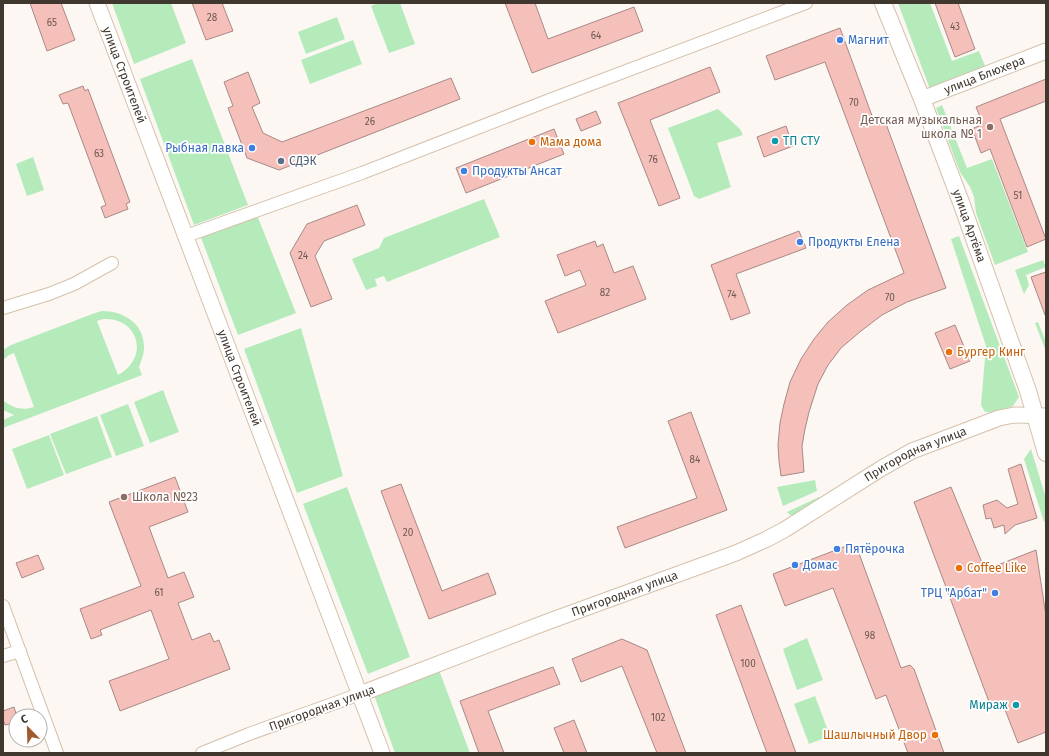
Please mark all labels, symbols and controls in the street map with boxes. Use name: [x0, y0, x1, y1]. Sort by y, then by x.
house number: 28: [207, 12, 218, 24]
house number: 65: [47, 17, 57, 29]
house number: 43: [950, 21, 960, 33]
street label: улица Строителей: [100, 25, 149, 125]
house number: 64: [591, 30, 602, 42]
place label: Магнит: [848, 33, 889, 47]
marker: Магнит: [835, 35, 845, 45]
street label: улица Блюхера: [942, 53, 1027, 97]
house number: 70: [849, 97, 859, 109]
place label: Детская музыкальная школа № 1: [860, 113, 982, 141]
house number: 26: [365, 116, 375, 128]
marker: Детская музыкальная школа № 1: [985, 122, 995, 132]
place label: ТП СТУ: [783, 134, 820, 148]
place label: Мама дома: [540, 135, 602, 149]
marker: ТП СТУ: [770, 136, 780, 146]
marker: Мама дома: [527, 137, 537, 147]
place label: Рыбная лавка: [165, 141, 244, 155]
marker: Рыбная лавка: [247, 143, 257, 153]
house number: 63: [94, 148, 104, 160]
place label: СДЭК: [289, 154, 317, 168]
house number: 76: [648, 154, 658, 166]
marker: СДЭК: [276, 156, 286, 166]
place label: Продукты Ансат: [472, 164, 562, 178]
marker: Продукты Ансат: [459, 166, 469, 176]
street label: улица Артёма: [950, 187, 989, 264]
house number: 51: [1014, 190, 1022, 202]
place label: Продукты Елена: [808, 235, 900, 249]
marker: Продукты Елена: [795, 237, 805, 247]
house number: 24: [298, 250, 309, 262]
house number: 82: [600, 287, 610, 299]
house number: 74: [727, 289, 737, 301]
house number: 70: [885, 292, 895, 304]
street label: улица Строителей: [215, 328, 264, 428]
place label: Бургер Кинг: [957, 345, 1026, 359]
marker: Бургер Кинг: [944, 347, 954, 357]
street label: Пригородная улица: [862, 424, 968, 485]
house number: 84: [690, 454, 701, 466]
place label: Школа №23: [132, 490, 198, 504]
marker: Школа №23: [119, 492, 129, 502]
house number: 20: [403, 527, 414, 539]
place label: Пятёрочка: [845, 542, 905, 556]
marker: Пятёрочка: [832, 544, 842, 554]
place label: Домас: [802, 558, 838, 572]
marker: Домас: [790, 560, 800, 570]
place label: Coffee Like: [967, 561, 1027, 575]
marker: Coffee Like: [954, 563, 964, 573]
street label: Пригородная улица: [570, 568, 680, 619]
place label: ТРЦ "Арбат": [921, 586, 987, 600]
house number: 61: [154, 587, 164, 599]
marker: ТРЦ "Арбат": [990, 588, 1000, 598]
house number: 98: [865, 630, 876, 642]
house number: 100: [740, 658, 756, 670]
street label: Пригородная улица: [267, 682, 377, 734]
place label: Мираж: [969, 698, 1008, 712]
marker: Мираж: [1011, 700, 1021, 710]
north arrow: [8, 708, 48, 748]
text: С: [19, 712, 30, 726]
house number: 102: [651, 712, 665, 724]
place label: Шашлычный Двор: [823, 728, 927, 742]
marker: Шашлычный Двор: [930, 730, 940, 740]

